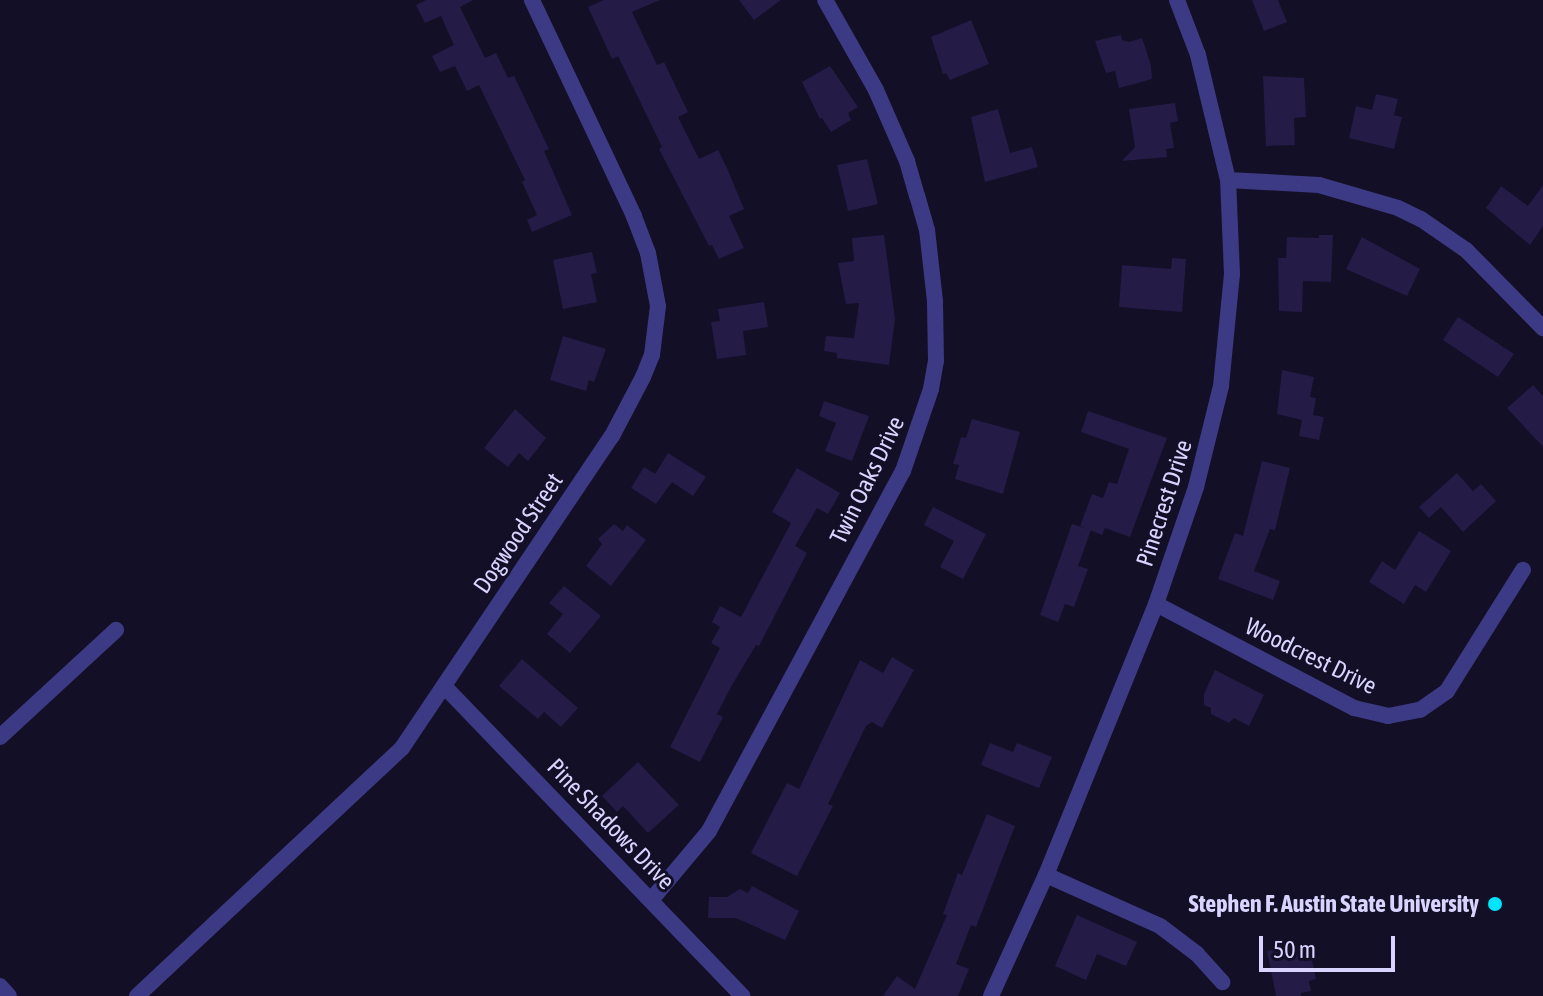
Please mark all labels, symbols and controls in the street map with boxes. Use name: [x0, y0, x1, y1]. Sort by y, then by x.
street label: Twin Oaks Drive: [824, 411, 910, 549]
street label: Pinecrest Drive: [1130, 436, 1198, 570]
street label: Dogwood Street: [467, 467, 569, 599]
street label: Woodcrest Drive: [1241, 612, 1381, 700]
street label: Pine Shadows Drive: [541, 753, 681, 895]
place label: Stephen F. Austin State University: [1189, 890, 1479, 918]
marker: Stephen F. Austin State University: [1486, 895, 1504, 913]
scale bar: [1263, 920, 1399, 970]
text: 50 m: [1273, 936, 1316, 963]

